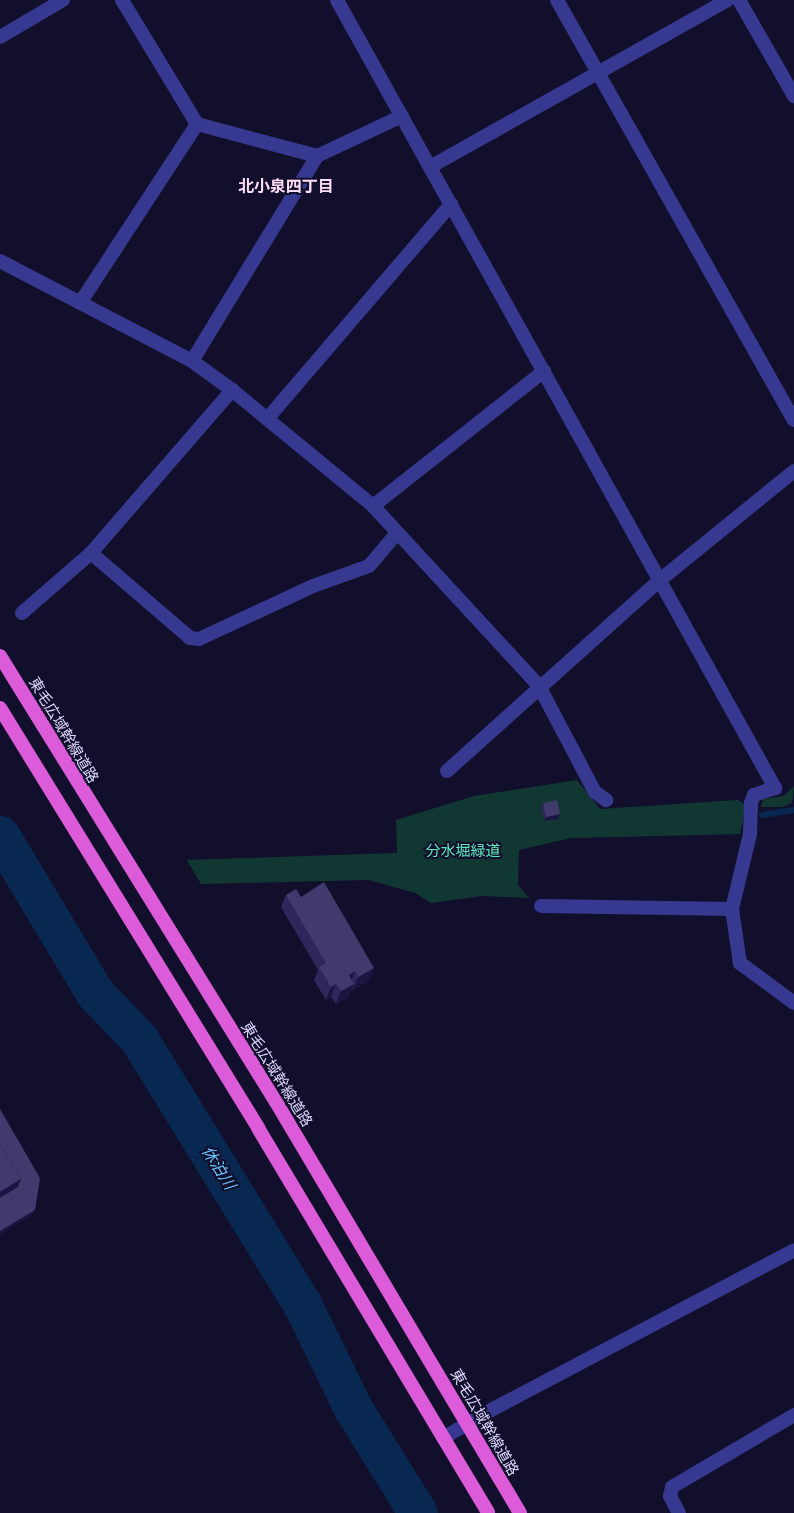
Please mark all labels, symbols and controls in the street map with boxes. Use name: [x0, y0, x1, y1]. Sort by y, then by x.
district label: 北小泉四丁目: [238, 177, 334, 197]
street label: 東毛広域幹線道路: [25, 674, 103, 786]
park label: 分水堀緑道: [426, 842, 500, 860]
street label: 東毛広域幹線道路: [238, 1018, 316, 1130]
water label: 休泊川: [197, 1143, 239, 1193]
street label: 東毛広域幹線道路: [447, 1366, 523, 1478]

